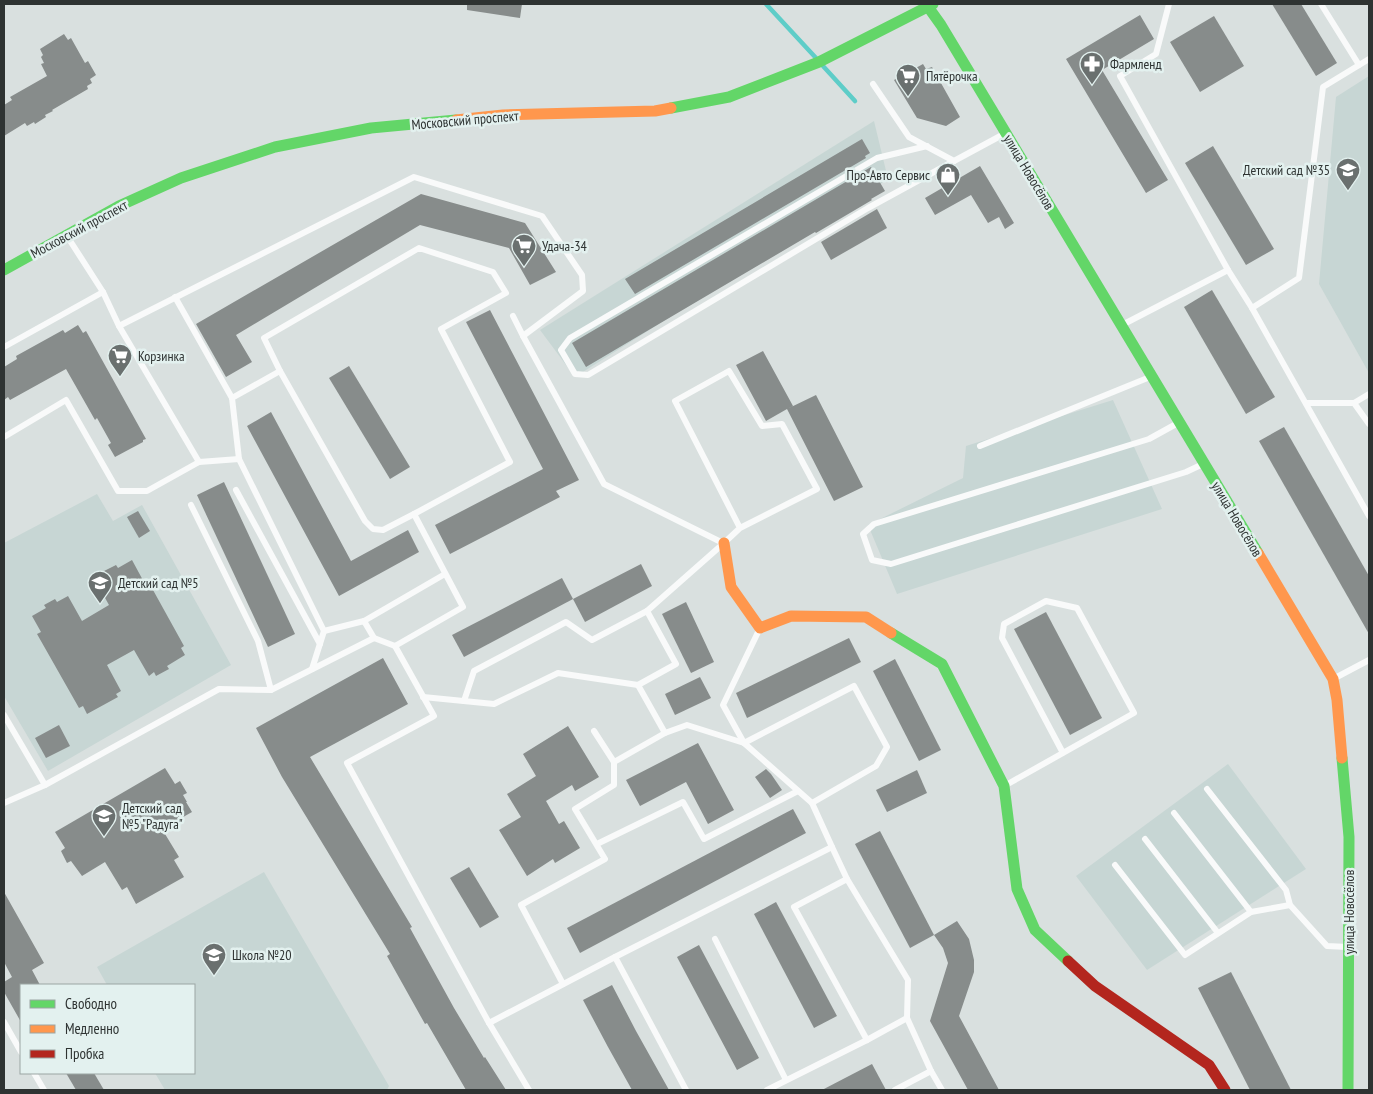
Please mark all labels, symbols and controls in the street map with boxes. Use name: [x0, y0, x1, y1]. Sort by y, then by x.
pharmacy icon: Фармленд: [1079, 51, 1105, 85]
place label: Фармленд: [1110, 55, 1162, 73]
supermarket icon: Пятёрочка: [895, 63, 921, 97]
place label: Пятёрочка: [926, 67, 978, 85]
street label: Московский проспект: [411, 106, 520, 134]
street label: улица Новосёлов: [999, 131, 1059, 213]
school or university icon: Детский сад №35: [1335, 157, 1361, 191]
place label: Детский сад №35: [1243, 161, 1330, 179]
shop icon: Про-Авто Сервис: [935, 162, 961, 196]
place label: Про-Авто Сервис: [847, 166, 930, 184]
street label: Московский проспект: [27, 196, 131, 262]
supermarket icon: Удача-34: [511, 233, 537, 267]
place label: Удача-34: [542, 237, 588, 255]
supermarket icon: Корзинка: [107, 343, 133, 377]
place label: Корзинка: [138, 347, 185, 365]
street label: улица Новосёлов: [1207, 478, 1267, 560]
school or university icon: Детский сад №5: [87, 570, 113, 604]
place label: Детский сад №5: [118, 574, 199, 592]
place label: Детский сад №5 "Радуга": [122, 799, 183, 833]
school or university icon: Детский сад №5 "Радуга": [91, 803, 117, 837]
street label: улица Новосёлов: [1340, 869, 1358, 954]
school or university icon: Школа №20: [201, 942, 227, 976]
place label: Школа №20: [232, 946, 292, 964]
legend: [20, 984, 195, 1074]
text: Свободно: [65, 994, 117, 1013]
text: Медленно: [65, 1019, 119, 1038]
text: Пробка: [65, 1044, 104, 1063]

